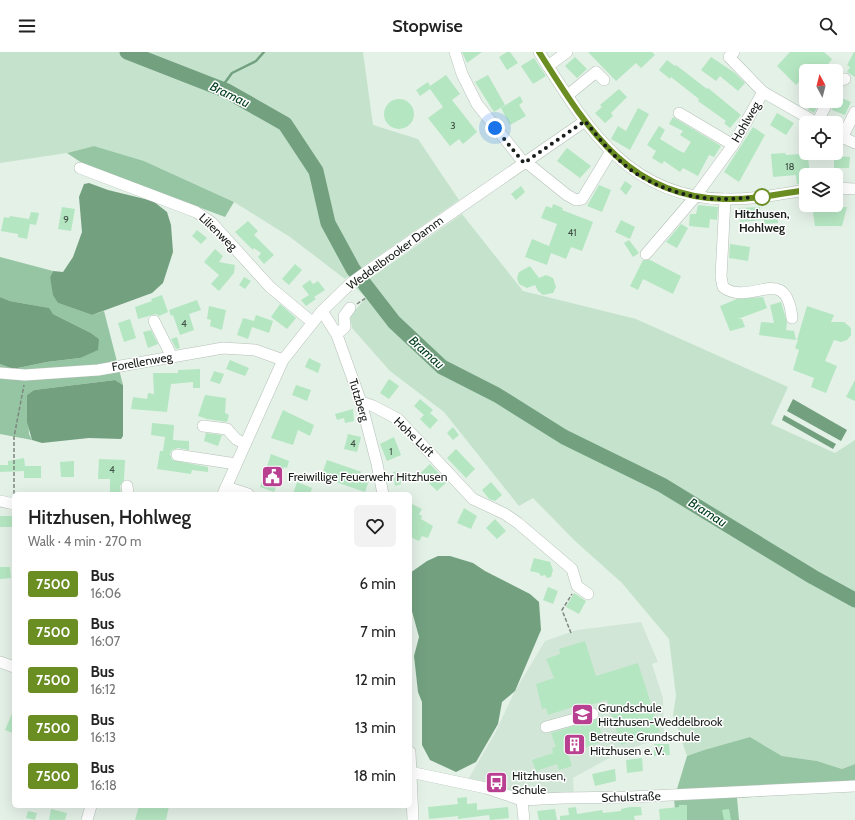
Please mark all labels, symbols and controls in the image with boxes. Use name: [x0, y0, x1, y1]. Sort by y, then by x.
icon: menu: [16, 15, 38, 37]
text: Stopwise: [392, 15, 463, 37]
icon: search: [817, 15, 839, 37]
north arrow: [799, 64, 843, 108]
map controls: [799, 64, 843, 212]
water label: Bramau: [208, 78, 253, 111]
street label: Hohlweg: [728, 98, 764, 145]
button: locate: [799, 116, 843, 160]
your location: [485, 118, 505, 138]
house number: 3: [450, 119, 456, 132]
house number: 18: [785, 160, 795, 173]
button: layers: [799, 168, 843, 212]
marker: Hitzhusen, Hohlweg: [753, 188, 771, 206]
place label: Hitzhusen, Hohlweg: [734, 206, 790, 235]
street label: Lilienweg: [196, 210, 241, 254]
street label: Weddelbrooker Damm: [343, 212, 446, 293]
house number: 9: [63, 213, 69, 226]
house number: 41: [567, 226, 577, 239]
house number: 4: [181, 317, 187, 330]
water label: Bramau: [406, 332, 448, 372]
street label: Forellenweg: [110, 349, 174, 374]
street label: Tutzberg: [346, 377, 373, 424]
street label: Hohe Luft: [391, 414, 438, 460]
house number: 4: [350, 437, 356, 450]
house number: 1: [389, 445, 393, 458]
house number: 4: [109, 463, 115, 476]
public building icon: Freiwillige Feuerwehr Hitzhusen: [259, 464, 285, 490]
place label: Freiwillige Feuerwehr Hitzhusen: [288, 469, 448, 484]
water label: Bramau: [686, 494, 731, 530]
button: heart: [354, 505, 396, 547]
text: Hitzhusen, Hohlweg: [28, 506, 191, 529]
text: Walk · 4 min · 270 m: [28, 533, 141, 549]
text: Bus: [90, 567, 114, 585]
text: 7500: [36, 575, 70, 593]
text: 6 min: [359, 575, 396, 593]
text: 16:06: [90, 585, 121, 601]
text: Bus: [90, 615, 114, 633]
text: 7500: [36, 623, 70, 641]
text: 7 min: [360, 623, 396, 641]
text: 16:07: [90, 633, 120, 649]
text: Bus: [90, 663, 114, 681]
text: 7500: [36, 671, 70, 689]
text: 12 min: [355, 671, 396, 689]
text: 16:12: [90, 681, 116, 697]
place label: Grundschule Hitzhusen-Weddelbrook: [598, 700, 723, 729]
school or university icon: Grundschule Hitzhusen-Weddelbrook: [570, 702, 596, 728]
text: Bus: [90, 711, 114, 729]
text: 7500: [36, 719, 70, 737]
text: 13 min: [355, 719, 396, 737]
text: 16:13: [90, 729, 116, 745]
place label: Betreute Grundschule Hitzhusen e. V.: [590, 729, 700, 758]
building icon: Betreute Grundschule Hitzhusen e. V.: [562, 731, 588, 757]
text: Bus: [90, 759, 114, 777]
text: 7500: [36, 767, 70, 785]
text: 18 min: [354, 767, 396, 785]
place label: Hitzhusen, Schule: [512, 768, 566, 797]
bus stop icon: Hitzhusen, Schule: [484, 770, 510, 796]
text: 16:18: [90, 777, 117, 793]
street label: Schulstraße: [601, 788, 661, 805]

